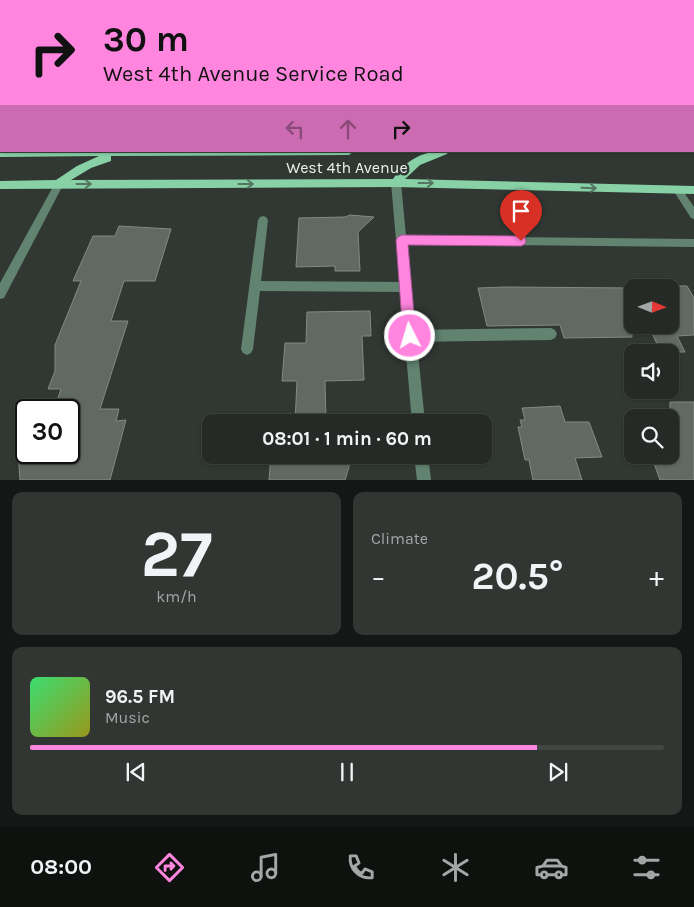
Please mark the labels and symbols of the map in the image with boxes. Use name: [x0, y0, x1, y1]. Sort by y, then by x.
street label: West 4th Avenue: [286, 158, 408, 177]
one-way arrow: [418, 178, 434, 188]
one-way arrow: [75, 179, 91, 189]
one-way arrow: [238, 179, 254, 189]
one-way arrow: [580, 183, 596, 193]
pin: [500, 190, 542, 241]
north arrow: [624, 279, 679, 334]
position arrow: [383, 309, 435, 361]
speed limit sign: 30: [15, 399, 80, 464]

